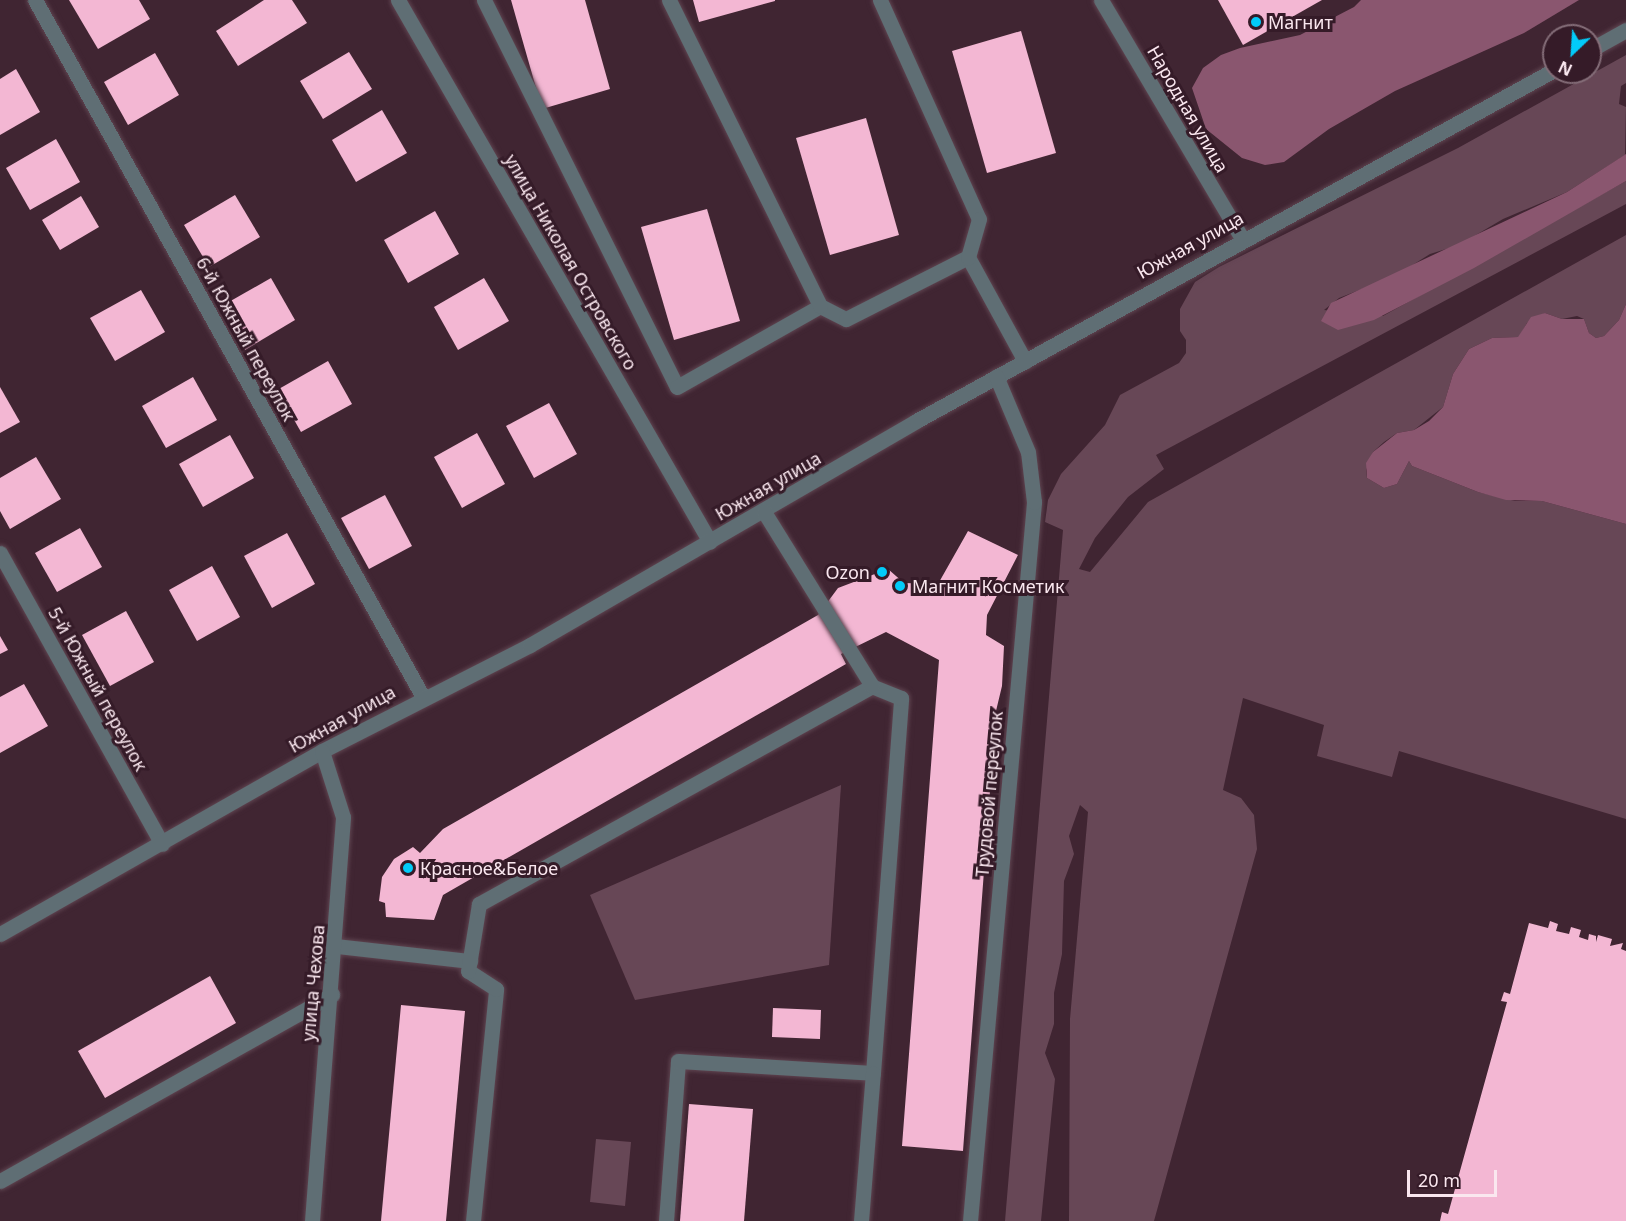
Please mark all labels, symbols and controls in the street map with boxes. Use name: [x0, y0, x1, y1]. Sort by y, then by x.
place label: Магнит: [1268, 11, 1333, 33]
marker: Магнит: [1249, 15, 1263, 29]
north arrow: [1542, 24, 1602, 84]
street label: Народная улица: [1143, 42, 1233, 176]
text: N: [1555, 56, 1576, 81]
street label: улица Николая Островского: [500, 150, 642, 374]
street label: Южная улица: [1133, 207, 1247, 283]
street label: 6-й Южный переулок: [192, 253, 300, 425]
street label: Южная улица: [711, 447, 825, 525]
place label: Ozon: [825, 561, 870, 583]
marker: Ozon: [875, 565, 889, 579]
place label: Магнит Косметик: [912, 575, 1065, 597]
marker: Магнит Косметик: [893, 579, 907, 593]
street label: 5-й Южный переулок: [44, 603, 152, 775]
street label: Южная улица: [285, 681, 399, 757]
street label: Трудовой переулок: [971, 710, 1007, 878]
place label: Красное&Белое: [420, 857, 558, 879]
marker: Красное&Белое: [401, 861, 415, 875]
street label: улица Чехова: [297, 924, 329, 1042]
scale bar: [1410, 1158, 1500, 1196]
text: 20 m: [1418, 1168, 1460, 1192]

